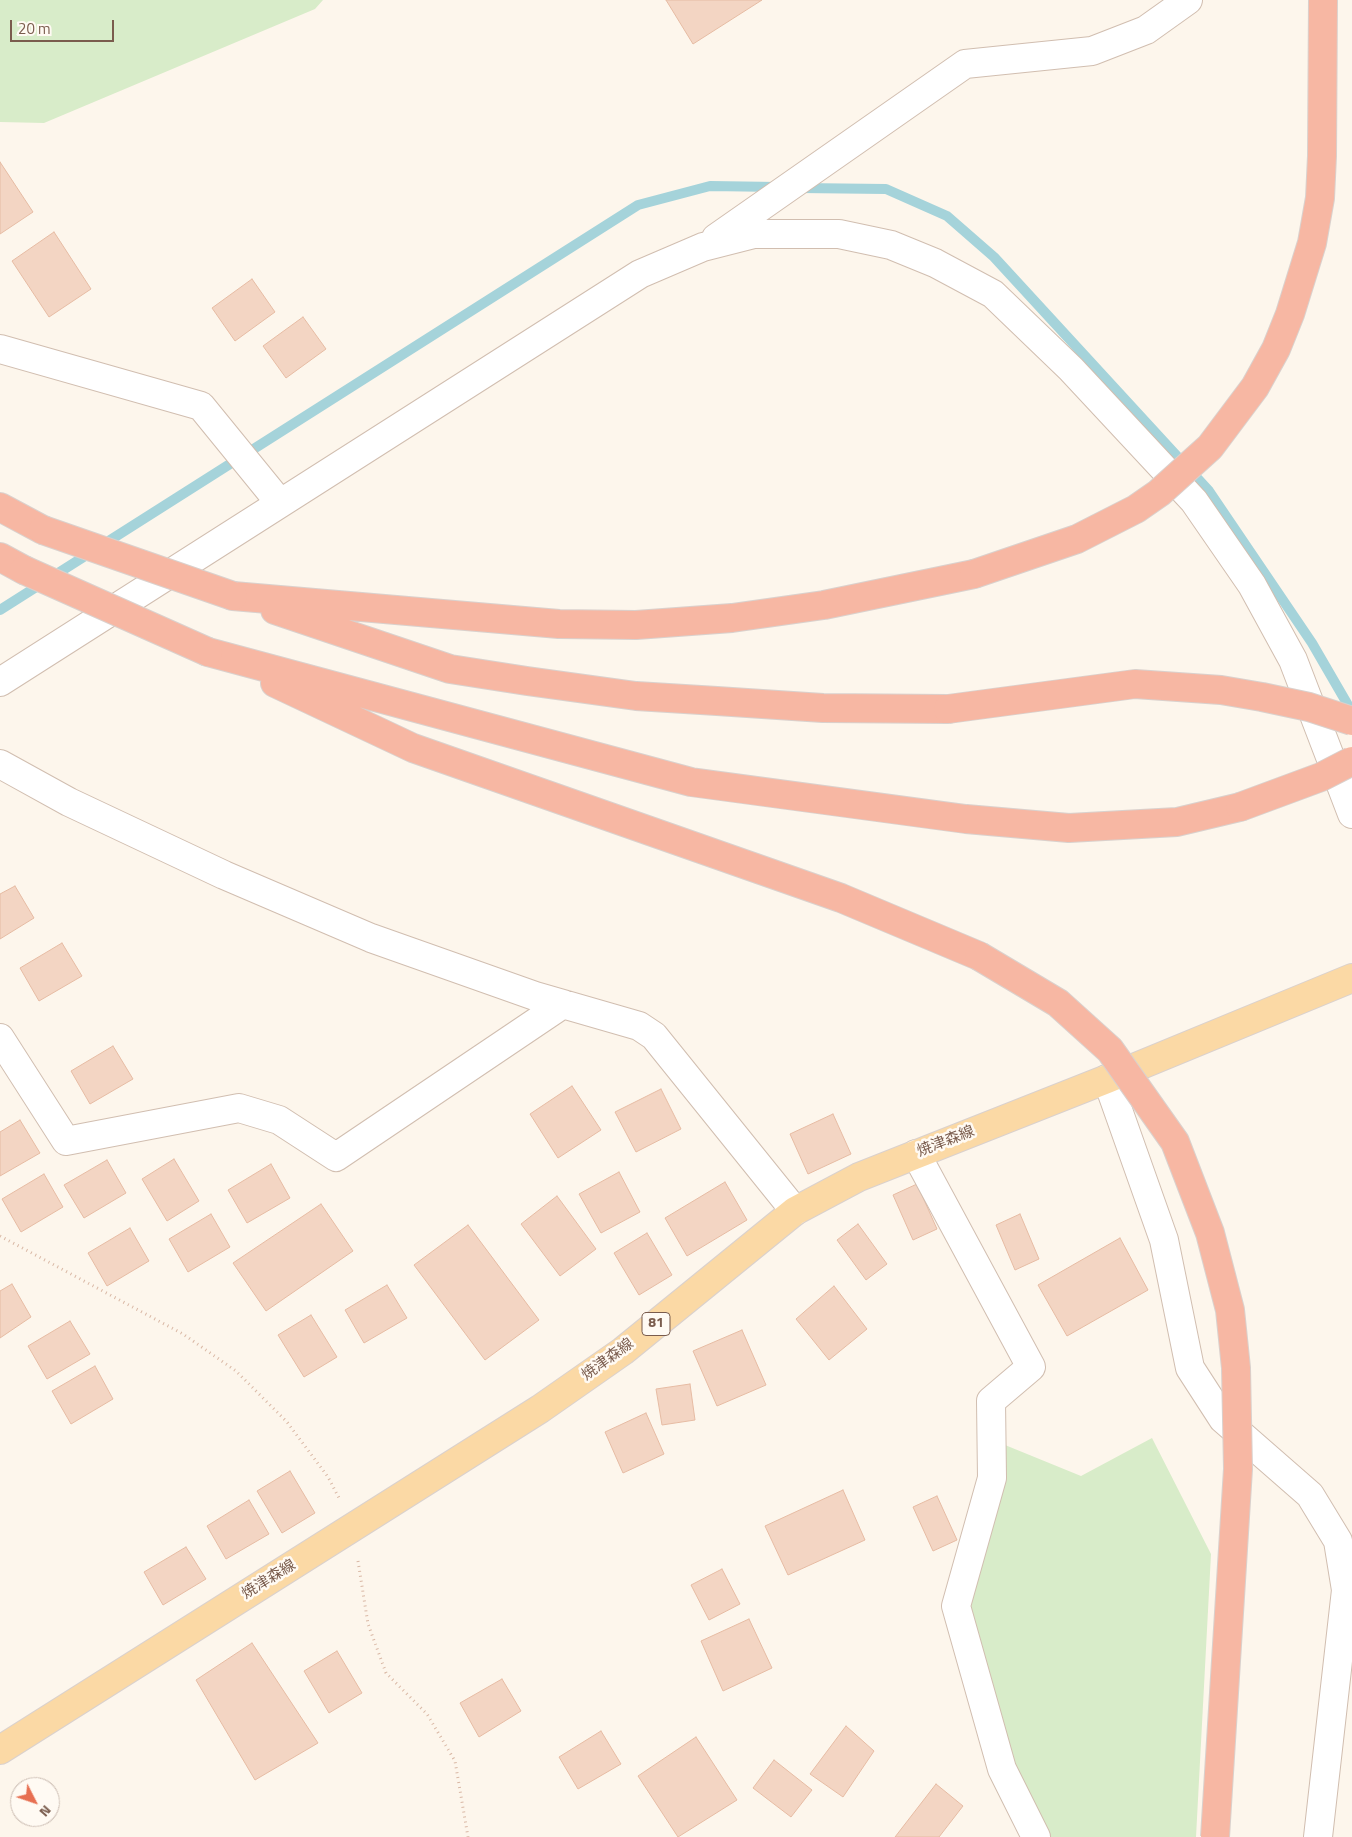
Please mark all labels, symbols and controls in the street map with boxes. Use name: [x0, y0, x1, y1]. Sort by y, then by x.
scale bar: [12, 10, 116, 42]
text: 20 m: [18, 17, 51, 40]
street label: 焼津森線: [915, 1123, 977, 1161]
road number: 81: [642, 1312, 670, 1336]
street label: 焼津森線: [578, 1335, 638, 1385]
street label: 焼津森線: [239, 1556, 299, 1604]
north arrow: [10, 1777, 60, 1827]
text: N: [35, 1801, 57, 1822]

